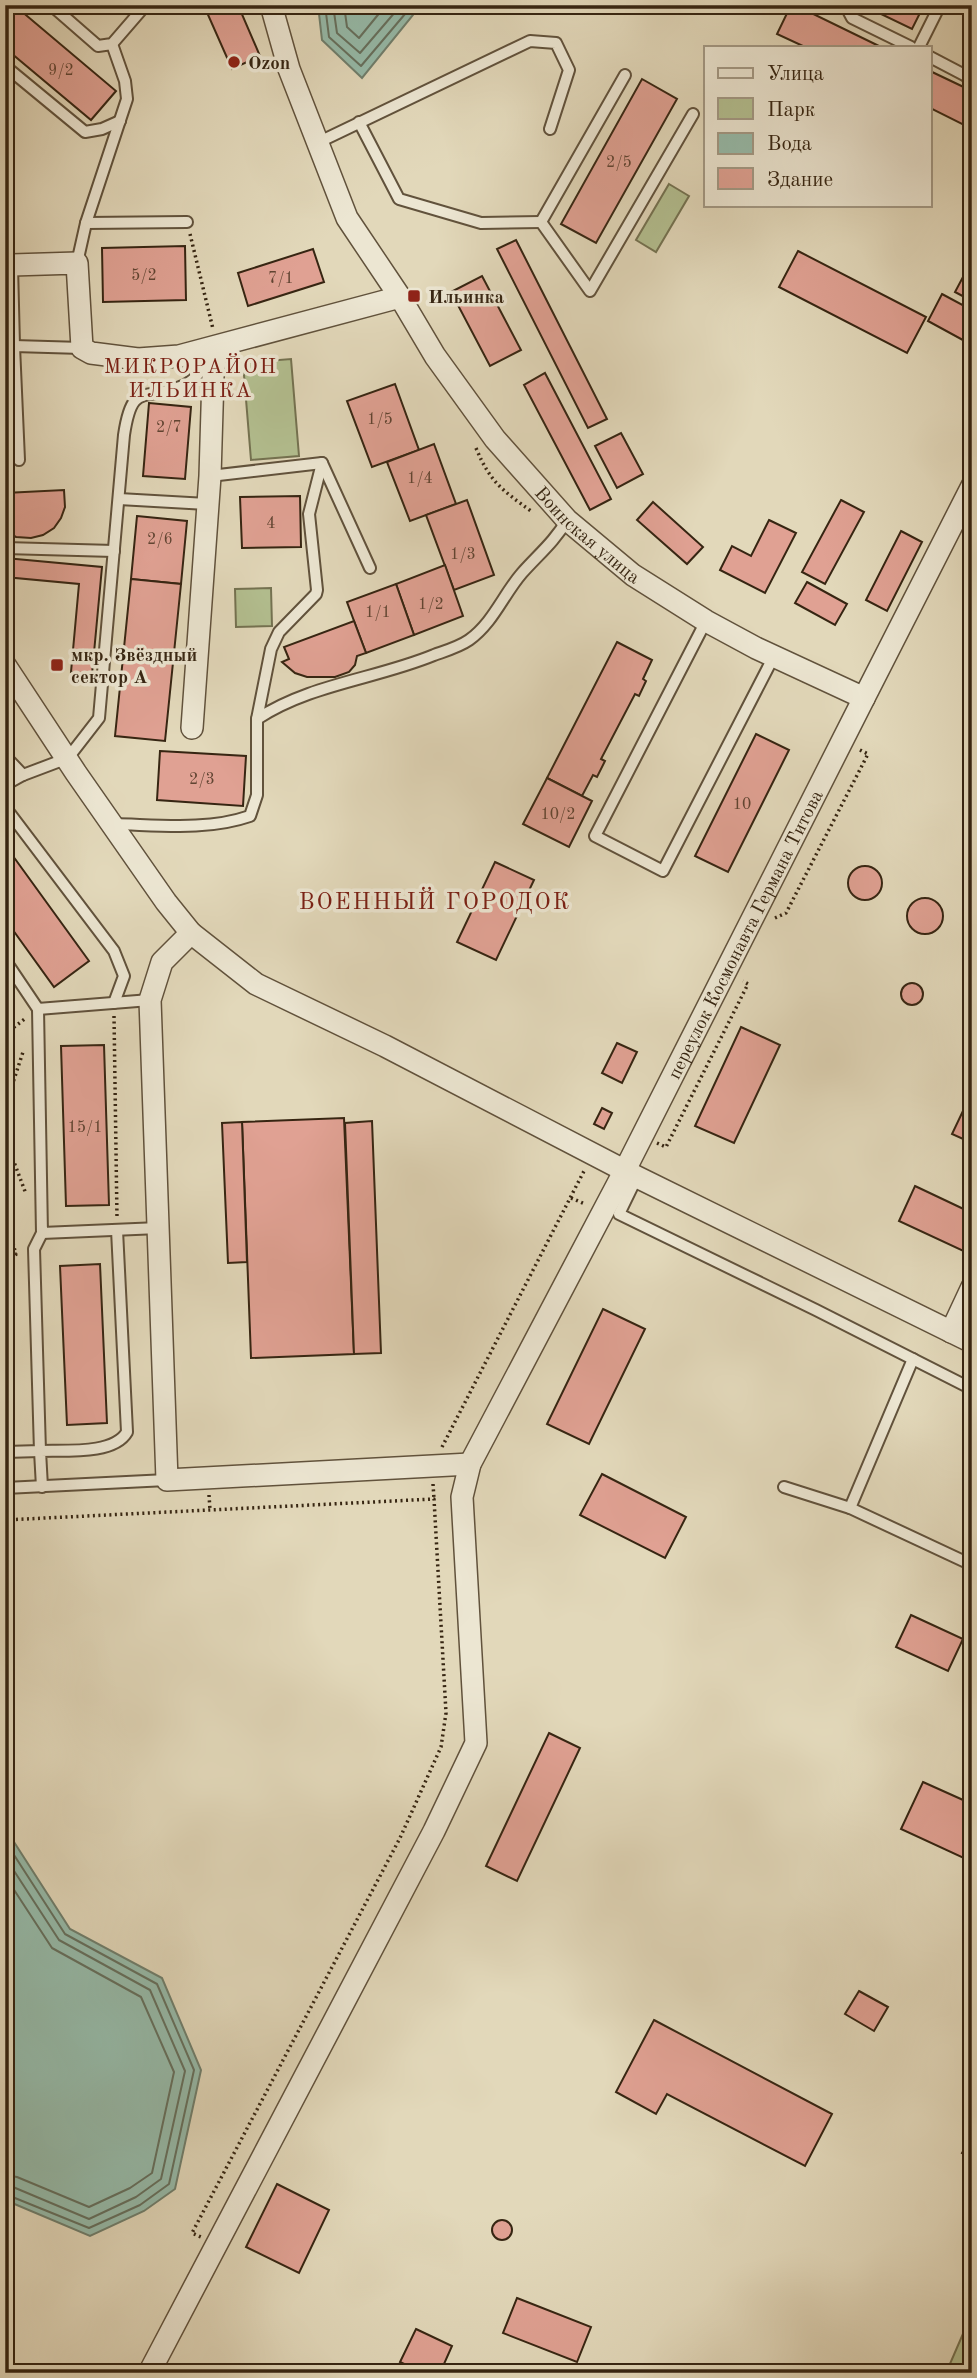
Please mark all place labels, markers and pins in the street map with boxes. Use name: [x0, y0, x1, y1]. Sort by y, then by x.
marker: Ozon: [226, 54, 242, 70]
place label: Ozon: [248, 55, 290, 74]
marker: Ильинка: [406, 288, 422, 304]
place label: Ильинка: [428, 289, 504, 308]
place label: мкр. Звёздный сектор А: [71, 647, 198, 688]
marker: мкр. Звёздный сектор А: [49, 657, 65, 673]

